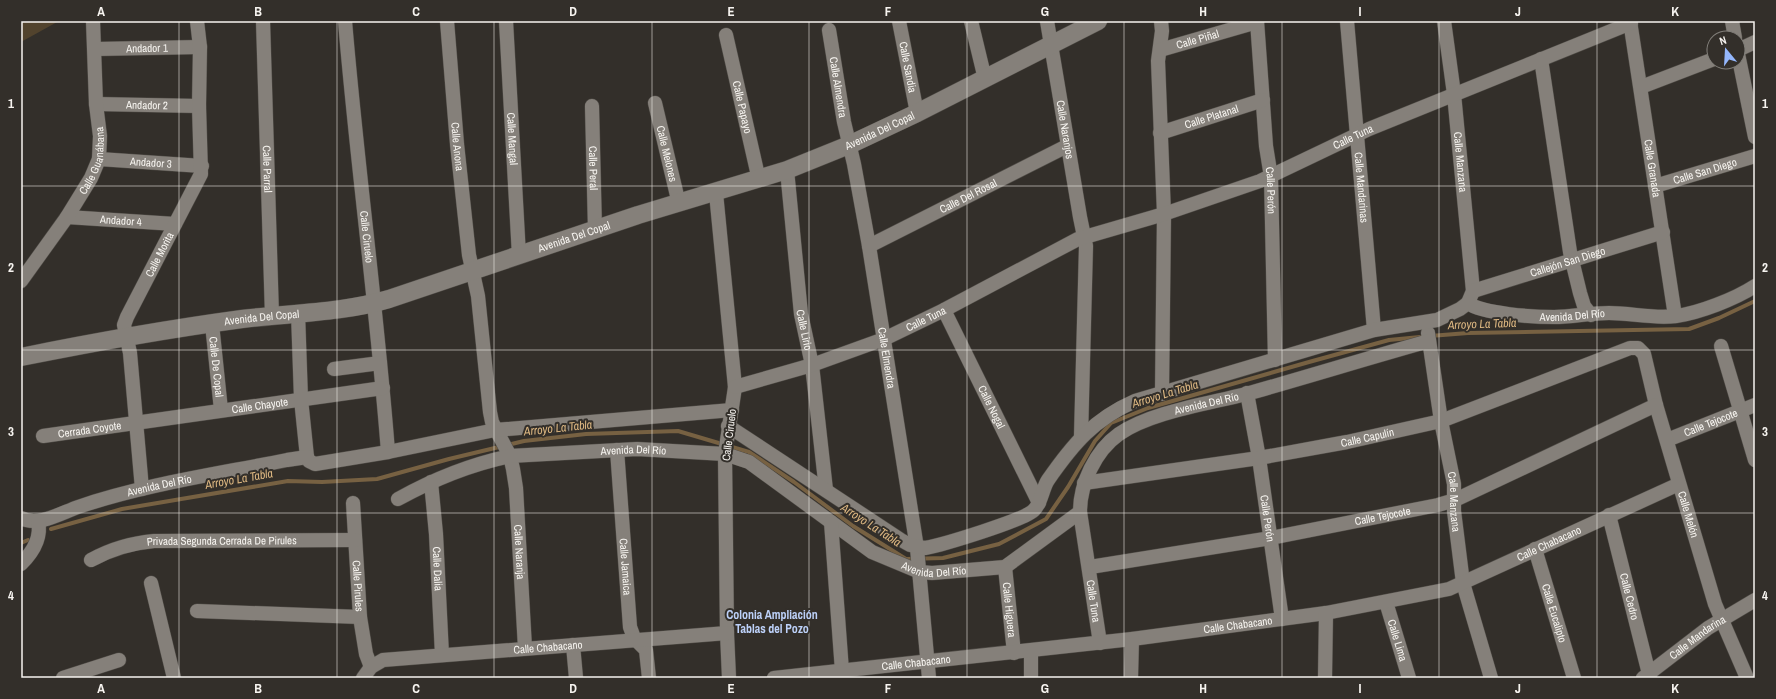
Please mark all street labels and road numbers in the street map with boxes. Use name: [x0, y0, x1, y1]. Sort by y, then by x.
street label: Calle Piñal: [1175, 26, 1220, 52]
street label: Calle Sandia: [896, 40, 920, 94]
street label: Andador 1: [125, 41, 168, 55]
street label: Calle Almendra: [826, 56, 850, 119]
street label: Calle Papayo: [730, 79, 755, 135]
street label: Andador 2: [125, 98, 168, 112]
street label: Calle Naranjos: [1053, 99, 1077, 160]
street label: Calle Platanal: [1183, 101, 1240, 132]
street label: Avenida Del Copal: [842, 108, 917, 153]
street label: Calle Mangal: [504, 112, 521, 166]
street label: Calle Tuna: [1331, 121, 1375, 152]
street label: Calle Anona: [448, 122, 467, 172]
street label: Calle Melones: [654, 124, 681, 184]
street label: Calle Guanábana: [76, 126, 107, 197]
street label: Calle Manzana: [1451, 131, 1470, 193]
street label: Calle Granada: [1641, 138, 1664, 198]
street label: Calle Parral: [260, 145, 275, 193]
street label: Calle Peral: [586, 146, 601, 190]
street label: Calle Mandarinas: [1351, 151, 1372, 224]
street label: Andador 3: [129, 154, 172, 171]
street label: Calle San Diego: [1671, 155, 1738, 187]
street label: Calle Perón: [1262, 166, 1279, 214]
street label: Calle Del Rosal: [937, 176, 999, 216]
street label: Calle Ciruelo: [357, 210, 377, 264]
street label: Andador 4: [99, 212, 142, 229]
street label: Avenida Del Copal: [535, 218, 612, 256]
street label: Calle Morita: [142, 230, 177, 279]
street label: Callejón San Diego: [1528, 243, 1607, 280]
street label: Calle Tuna: [903, 303, 948, 334]
street label: Avenida Del Río: [1538, 306, 1605, 324]
street label: Avenida Del Copal: [222, 307, 300, 329]
street label: Calle Lirio: [794, 309, 816, 352]
street label: Calle Elmendra: [875, 326, 899, 389]
street label: Calle De Copal: [206, 336, 227, 398]
street label: Calle Nogal: [975, 383, 1008, 431]
street label: Avenida Del Río: [1172, 389, 1240, 418]
street label: Calle Chayote: [231, 394, 289, 416]
street label: Calle Tejocote: [1682, 406, 1740, 440]
street label: Calle Ciruelo: [719, 408, 739, 462]
street label: Cerrada Coyote: [57, 418, 122, 441]
street label: Calle Capulín: [1339, 425, 1395, 450]
street label: Avenida Del Río: [599, 442, 667, 458]
street label: Calle Manzana: [1445, 470, 1464, 533]
street label: Avenida Del Río: [125, 471, 193, 500]
street label: Calle Melón: [1675, 489, 1702, 539]
street label: Calle Perón: [1257, 494, 1278, 543]
street label: Calle Tejocote: [1353, 504, 1412, 528]
street label: Calle Chabacano: [1514, 523, 1583, 564]
street label: Calle Naranja: [511, 524, 528, 580]
street label: Privada Segunda Cerrada De Pirules: [146, 533, 297, 549]
street label: Calle Jamaica: [616, 538, 635, 596]
street label: Calle Dalia: [430, 546, 446, 591]
street label: Avenida Del Río: [899, 558, 967, 580]
street label: Calle Pirules: [350, 560, 367, 612]
street label: Calle Cedro: [1617, 572, 1642, 621]
street label: Calle Tuna: [1083, 579, 1104, 623]
street label: Calle Higuera: [1000, 582, 1019, 638]
street label: Calle Eucalipto: [1539, 582, 1570, 644]
street label: Calle Mandarina: [1666, 612, 1728, 662]
street label: Calle Chabacano: [1203, 613, 1273, 636]
street label: Calle Lima: [1385, 618, 1411, 663]
street label: Calle Chabacano: [513, 637, 583, 657]
street label: Calle Chabacano: [881, 652, 951, 673]

